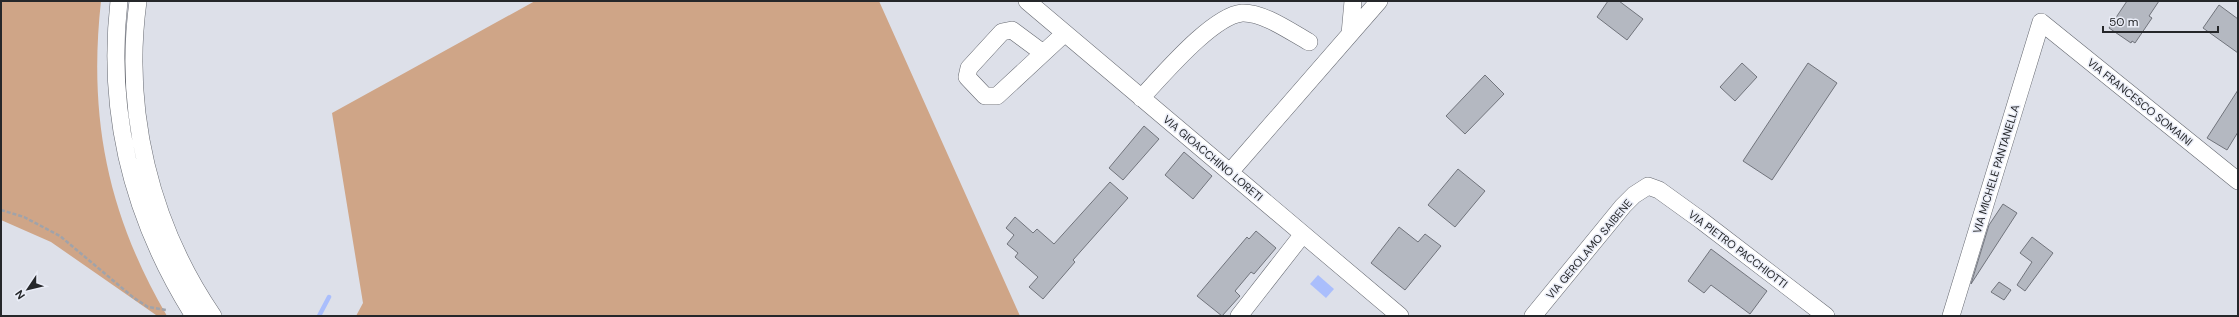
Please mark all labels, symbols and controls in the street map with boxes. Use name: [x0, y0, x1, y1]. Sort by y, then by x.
scale bar: [2103, 8, 2218, 34]
text: 50 m: [2109, 14, 2138, 30]
street label: VIA FRANCESCO SOMAINI: [2084, 55, 2196, 149]
street label: VIA MICHELE PANTANELLA: [1970, 103, 2022, 235]
street label: VIA GIOACCHINO LORETI: [1160, 112, 1266, 204]
street label: VIA GEROLAMO SAIBENE: [1543, 196, 1635, 302]
street label: VIA PIETRO PACCHIOTTI: [1686, 207, 1790, 291]
north arrow: [8, 269, 48, 309]
text: N: [12, 287, 28, 302]

